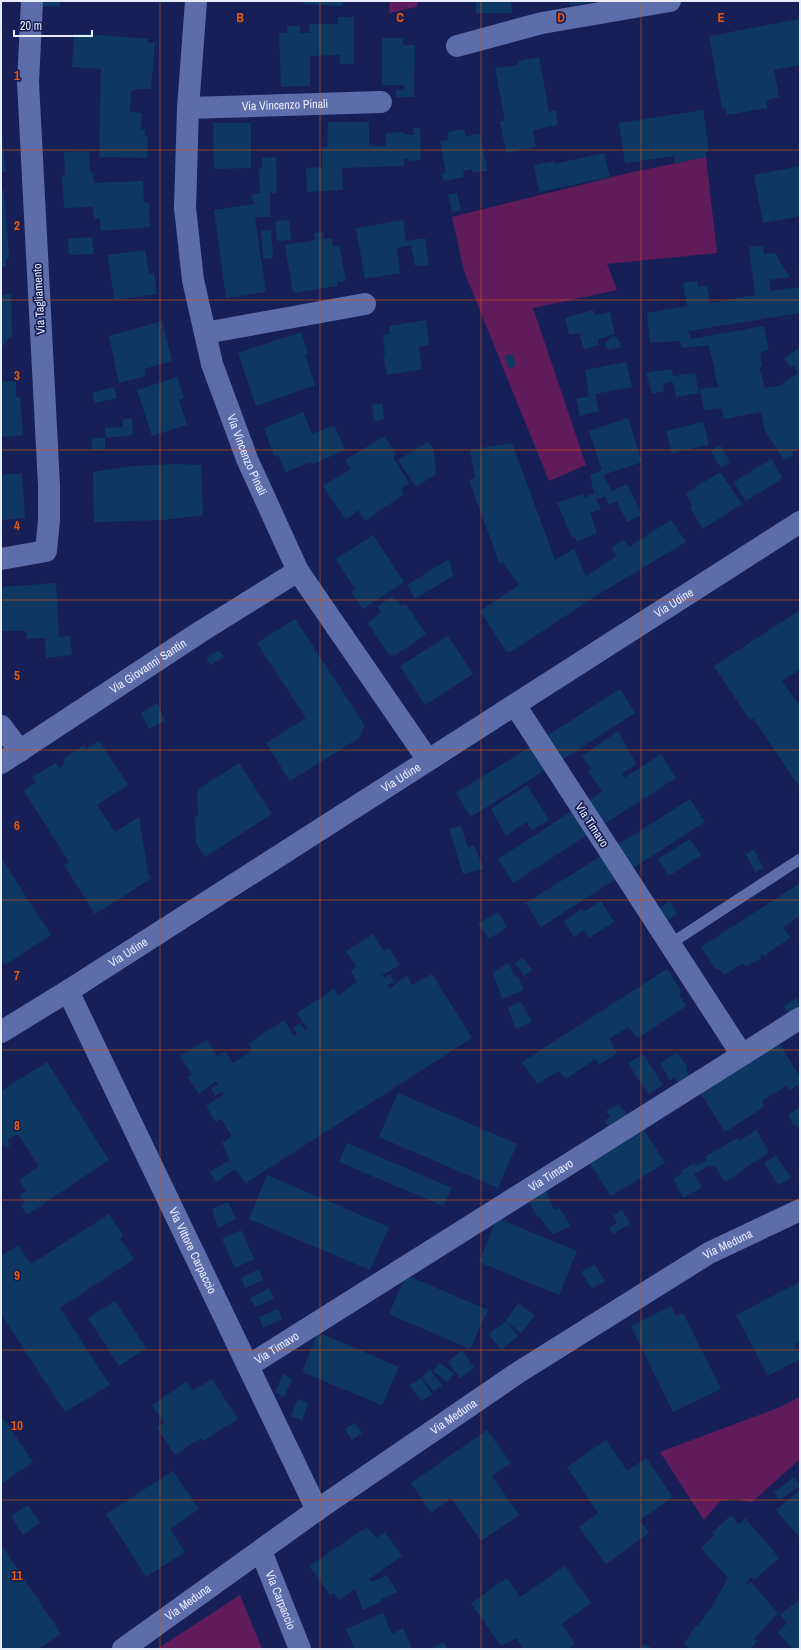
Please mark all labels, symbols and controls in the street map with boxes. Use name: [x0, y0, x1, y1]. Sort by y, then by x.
text: B: [236, 9, 244, 26]
text: C: [396, 9, 404, 26]
text: D: [557, 9, 565, 26]
text: E: [717, 9, 725, 26]
scale bar: [14, 12, 92, 38]
text: 20 m: [20, 18, 42, 34]
text: 1: [14, 67, 20, 84]
street label: Via Vincenzo Pinali: [242, 96, 328, 114]
text: 2: [14, 217, 20, 234]
street label: Via Tagliamento: [29, 263, 49, 335]
text: 3: [14, 367, 20, 384]
street label: Via Vincenzo Pinali: [223, 412, 270, 498]
text: 4: [14, 517, 20, 534]
street label: Via Udine: [651, 584, 696, 621]
street label: Via Giovanni Santin: [107, 635, 189, 697]
text: 5: [14, 667, 20, 684]
street label: Via Udine: [378, 759, 424, 796]
street label: Via Timavo: [572, 800, 612, 850]
text: 6: [14, 817, 20, 834]
street label: Via Udine: [105, 934, 151, 971]
text: 7: [14, 967, 20, 984]
text: 8: [14, 1117, 20, 1134]
street label: Via Timavo: [526, 1155, 576, 1195]
street label: Via Vittore Carpaccio: [165, 1205, 220, 1296]
street label: Via Meduna: [700, 1225, 755, 1263]
text: 9: [14, 1267, 20, 1284]
street label: Via Timavo: [251, 1328, 302, 1368]
street label: Via Meduna: [427, 1395, 480, 1438]
text: 10: [11, 1417, 23, 1434]
text: 11: [11, 1567, 23, 1584]
street label: Via Carpaccio: [262, 1568, 300, 1632]
street label: Via Meduna: [162, 1580, 215, 1624]

